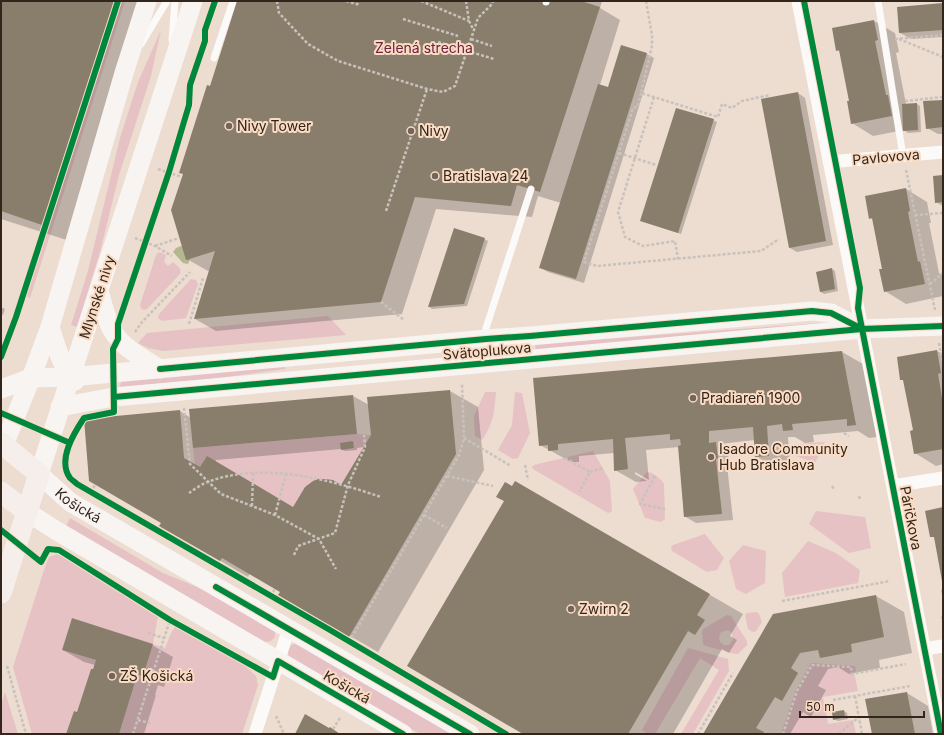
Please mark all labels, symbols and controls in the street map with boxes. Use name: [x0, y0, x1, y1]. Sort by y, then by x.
park label: Zelená strecha: [375, 39, 473, 56]
place label: Nivy Tower: [237, 117, 311, 134]
marker: Nivy Tower: [224, 121, 234, 131]
place label: Nivy: [419, 122, 449, 139]
marker: Nivy: [406, 126, 416, 136]
street label: Pavlovova: [852, 145, 920, 168]
place label: Bratislava 24: [443, 167, 529, 184]
marker: Bratislava 24: [430, 171, 440, 181]
street label: Mlynské nivy: [75, 253, 118, 341]
street label: Svätoplukova: [442, 338, 532, 363]
place label: Pradiareň 1900: [701, 389, 800, 406]
marker: Pradiareň 1900: [688, 393, 698, 403]
place label: Isadore Community Hub Bratislava: [719, 440, 848, 473]
marker: Isadore Community Hub Bratislava: [706, 452, 716, 462]
street label: Košická: [52, 484, 104, 526]
street label: Páričkova: [897, 484, 926, 551]
place label: Zwirn 2: [579, 600, 629, 617]
marker: Zwirn 2: [566, 604, 576, 614]
street label: Košická: [321, 666, 374, 707]
place label: ZŠ Košická: [120, 667, 193, 684]
marker: ZŠ Košická: [107, 671, 117, 681]
scale bar: [800, 693, 924, 719]
text: 50 m: [806, 699, 835, 714]

